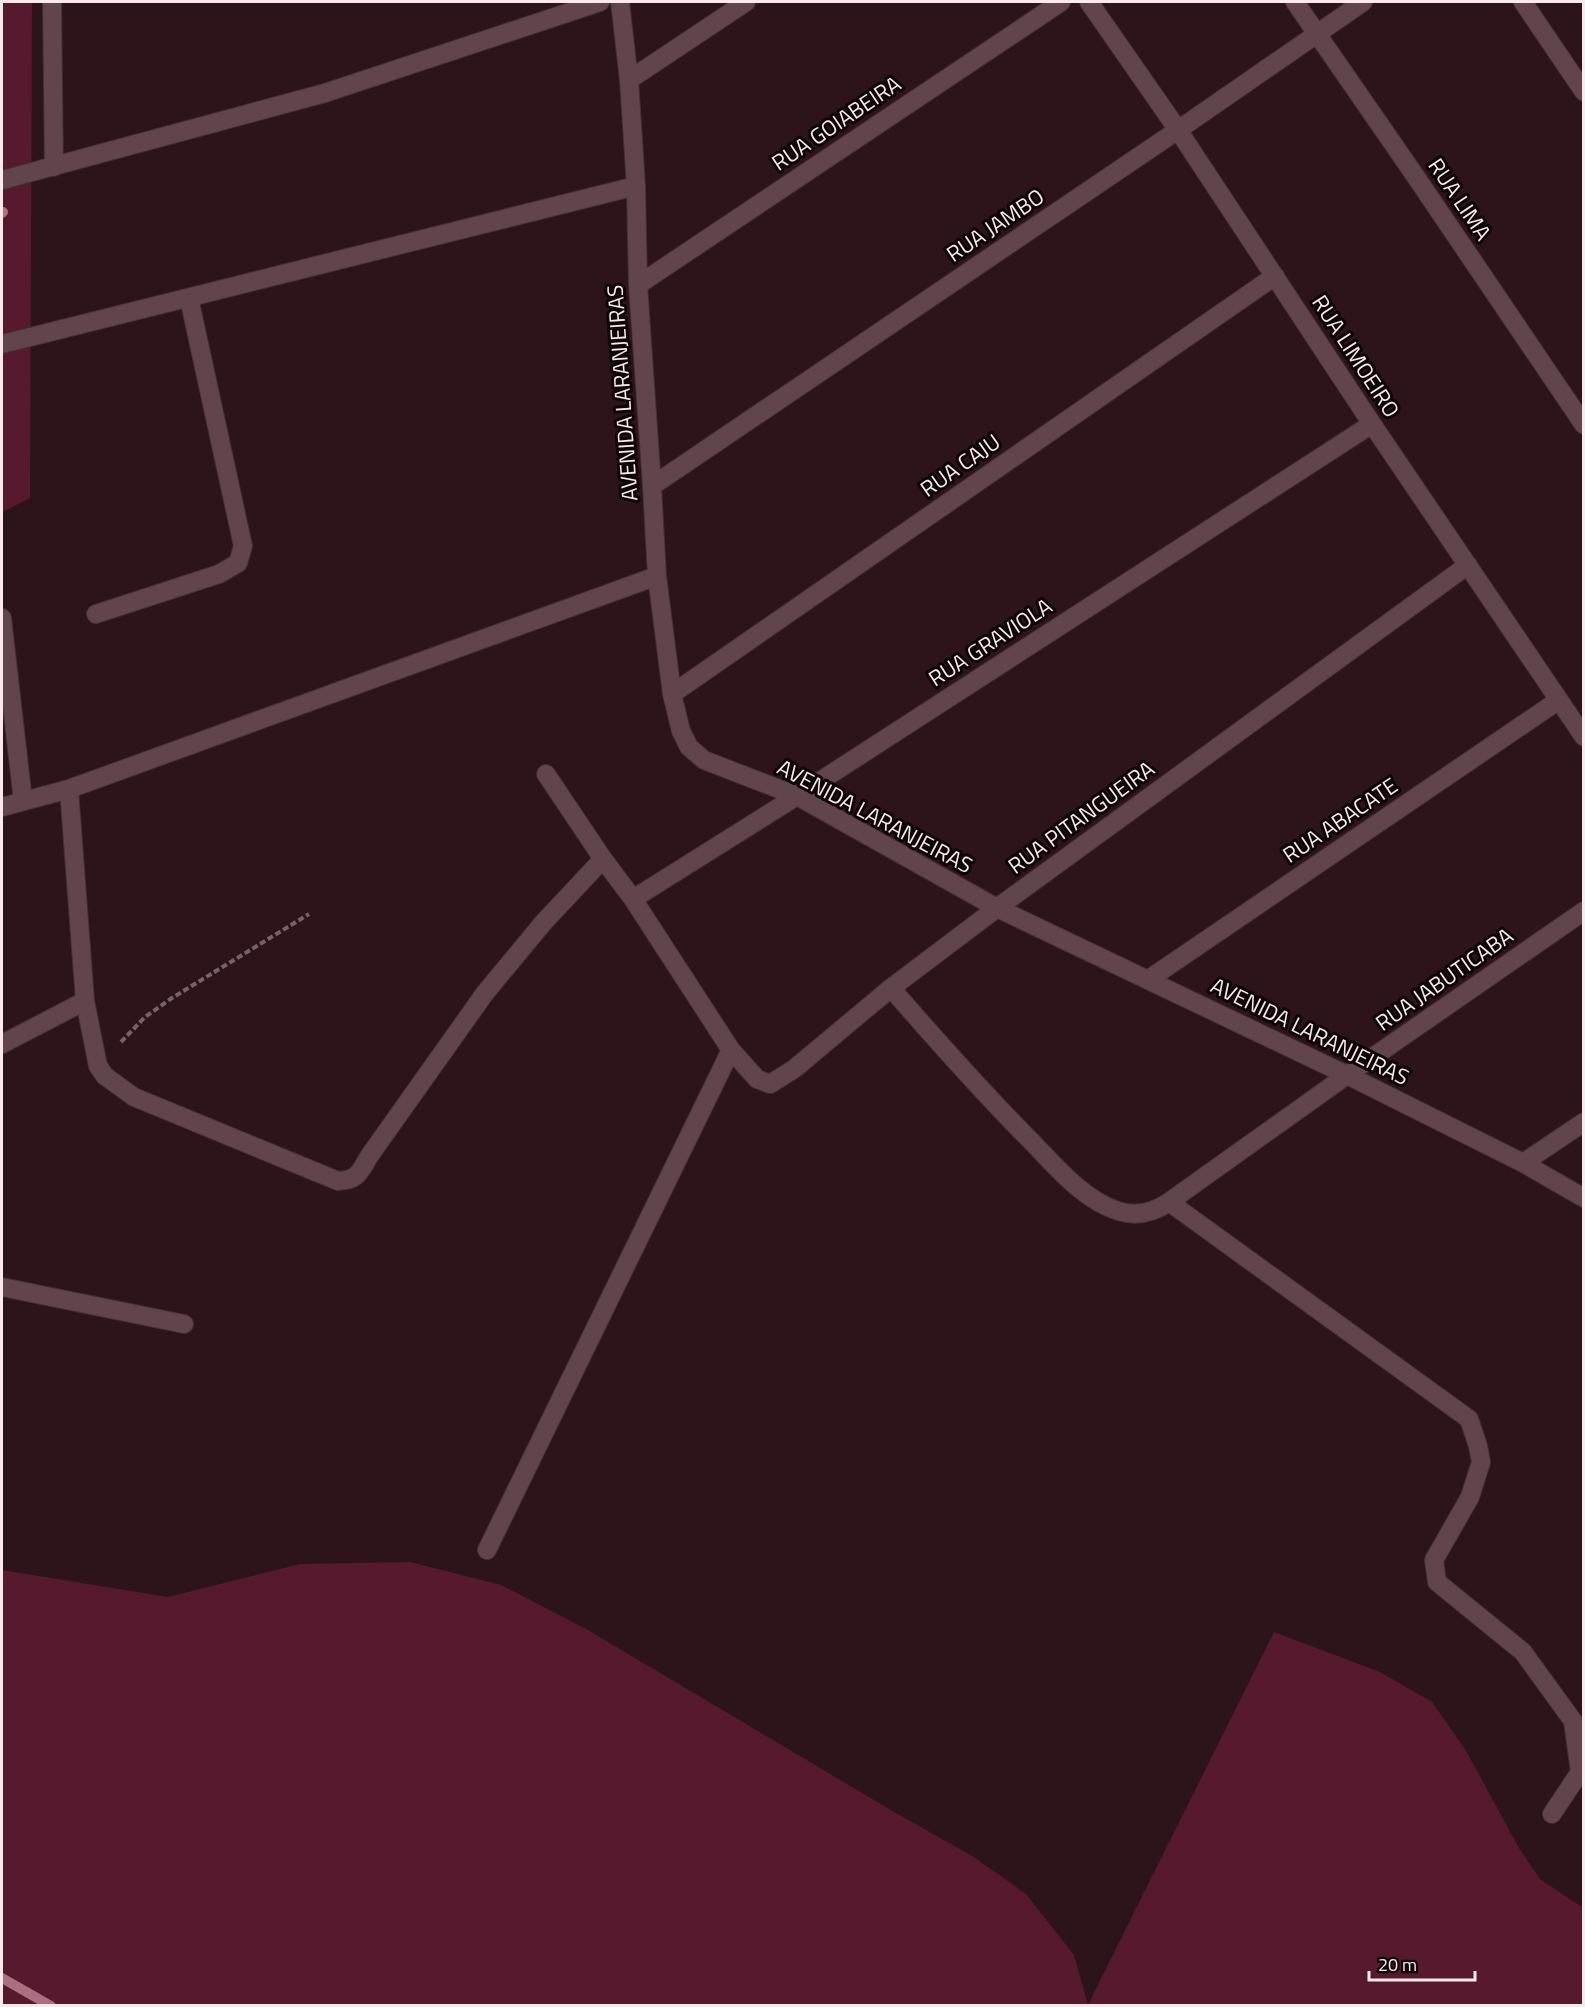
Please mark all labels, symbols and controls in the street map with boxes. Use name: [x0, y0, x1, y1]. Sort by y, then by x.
street label: RUA GOIABEIRA: [764, 67, 908, 179]
street label: RUA LIMA: [1420, 151, 1500, 247]
street label: RUA JAMBO: [939, 180, 1051, 270]
street label: AVENIDA LARANJEIRAS: [597, 284, 647, 502]
street label: RUA LIMOEIRO: [1304, 288, 1408, 424]
street label: RUA CAJU: [913, 425, 1007, 505]
street label: RUA GRAVIOLA: [921, 589, 1059, 695]
street label: AVENIDA LARANJEIRAS: [771, 750, 979, 882]
street label: RUA PITANGUEIRA: [1000, 752, 1162, 882]
street label: RUA ABACATE: [1276, 769, 1404, 871]
street label: RUA JABUTICABA: [1368, 919, 1520, 1039]
street label: AVENIDA LARANJEIRAS: [1205, 968, 1415, 1094]
scale bar: [1369, 1944, 1476, 1982]
text: 20 m: [1378, 1951, 1417, 1978]

